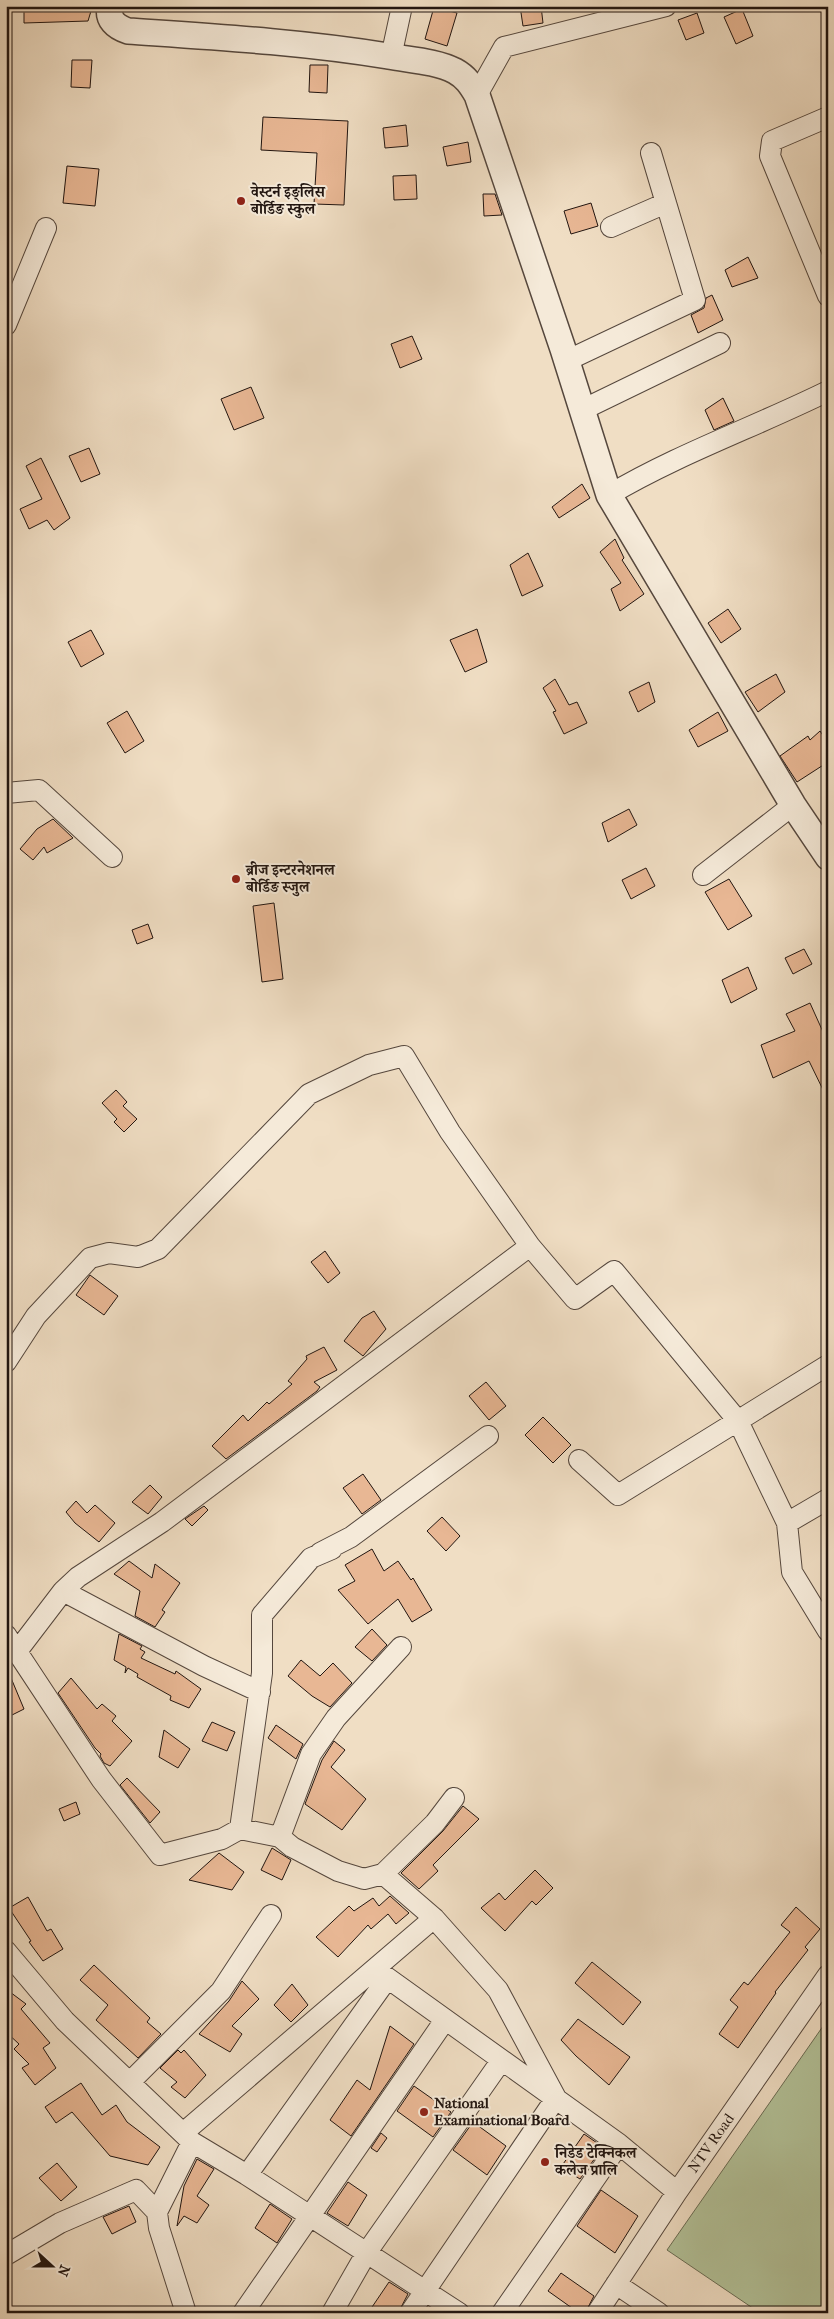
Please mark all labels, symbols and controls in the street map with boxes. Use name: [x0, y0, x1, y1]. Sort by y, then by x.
place label: वेस्टर्न इङ्लिस बोर्डिङ स्कुल: [250, 182, 326, 219]
marker: वेस्टर्न इङ्लिस बोर्डिङ स्कुल: [235, 195, 247, 207]
place label: ब्रीज इन्टरनेशनल बोर्डिङ स्जुल: [245, 860, 336, 897]
marker: ब्रीज इन्टरनेशनल बोर्डिङ स्जुल: [230, 873, 242, 885]
place label: National Examinational Board: [434, 2094, 570, 2129]
marker: National Examinational Board: [418, 2106, 430, 2118]
street label: NTV Road: [684, 2109, 738, 2176]
place label: निडेड टेक्निकल कलेज प्रालि: [554, 2143, 638, 2179]
marker: निडेड टेक्निकल कलेज प्रालि: [539, 2156, 551, 2168]
north arrow: [28, 2242, 78, 2292]
text: N: [54, 2262, 74, 2279]

